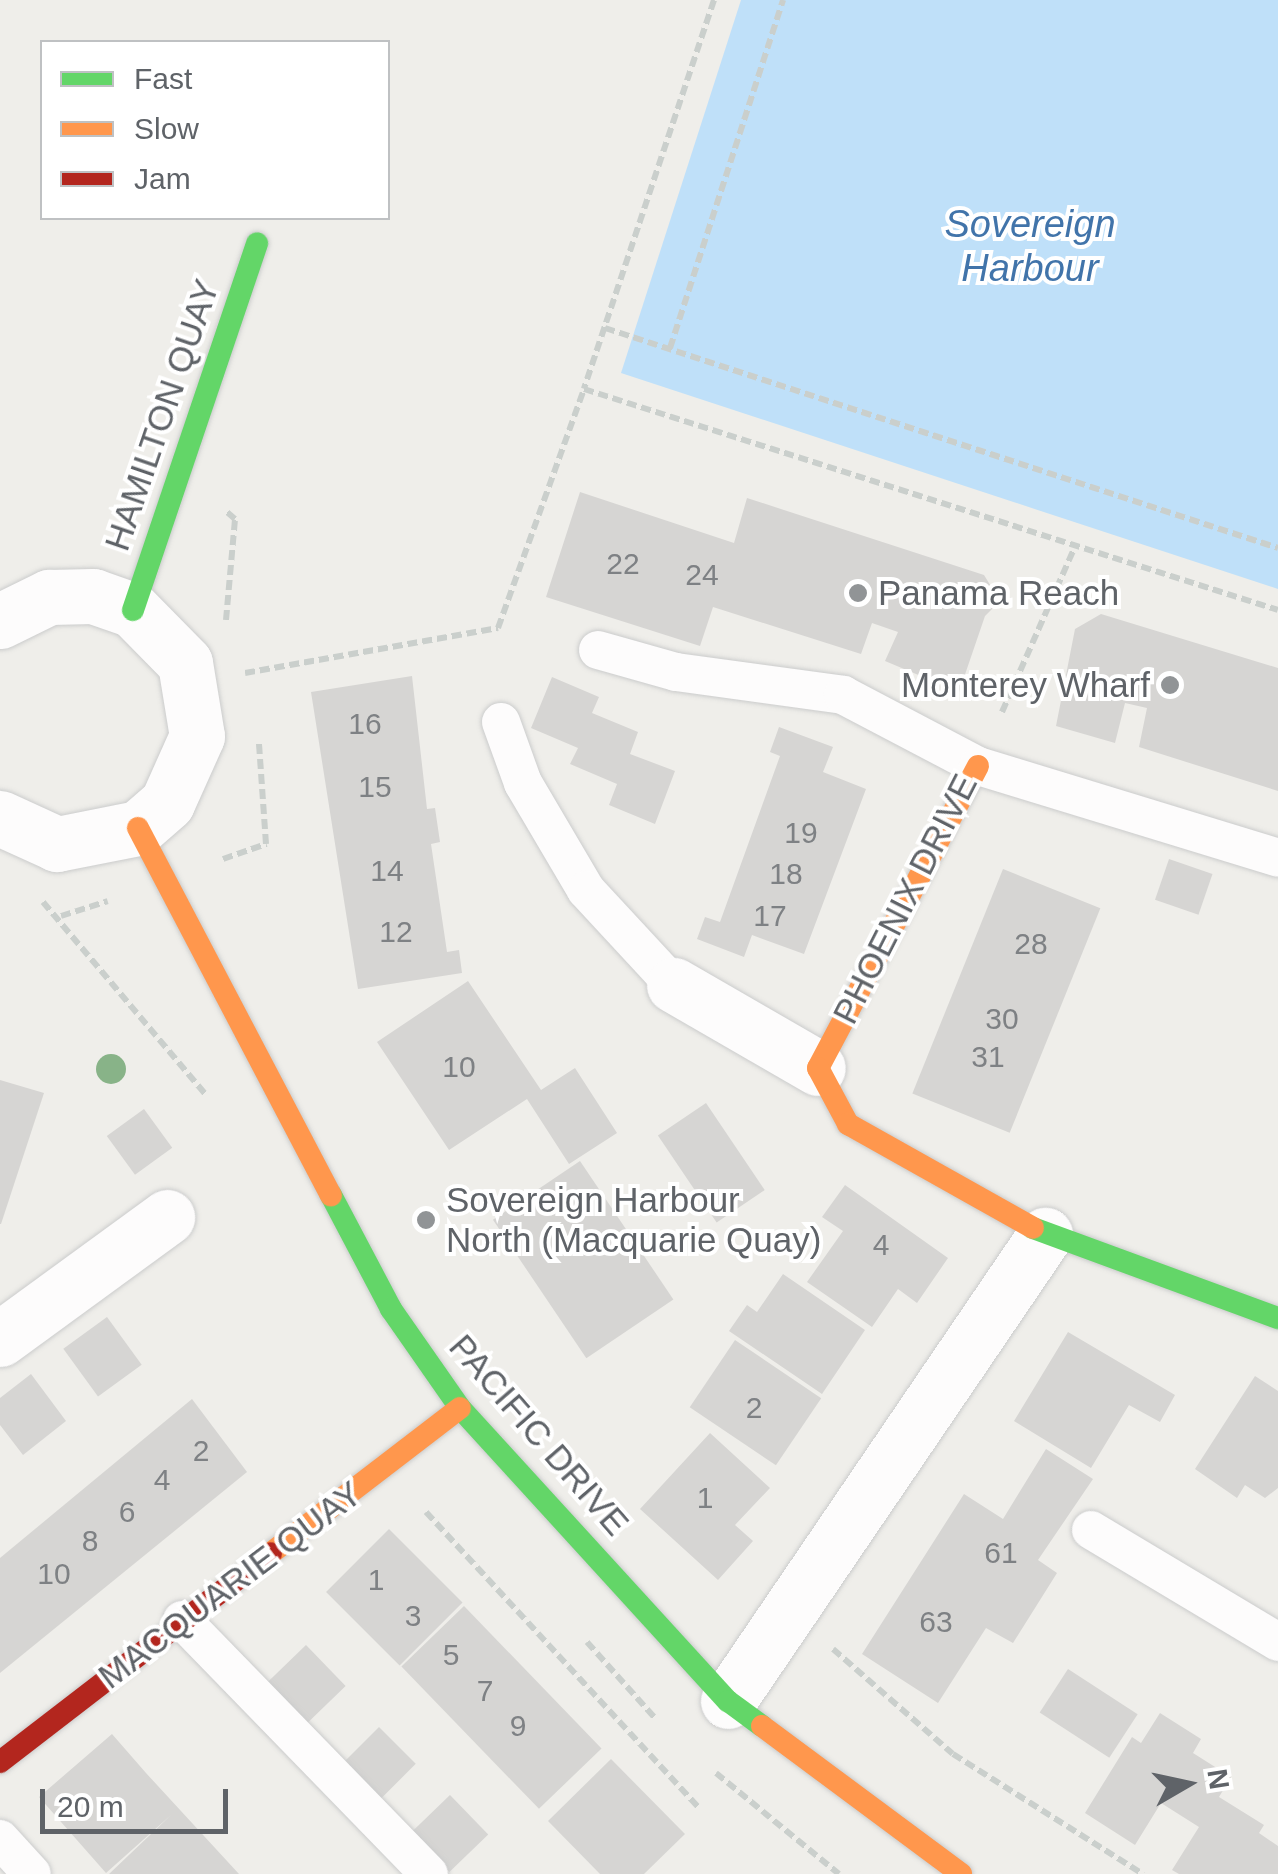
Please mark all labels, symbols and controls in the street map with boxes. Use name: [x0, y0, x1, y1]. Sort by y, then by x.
legend: [40, 40, 390, 220]
text: Fast: [134, 62, 192, 95]
text: Slow: [134, 112, 199, 145]
text: Jam: [134, 162, 191, 195]
water label: Sovereign Harbour: [944, 202, 1116, 292]
street label: HAMILTON QUAY: [96, 274, 228, 556]
house number: 22: [606, 546, 640, 582]
house number: 24: [685, 557, 719, 593]
place label: Panama Reach: [878, 572, 1119, 614]
marker: Panama Reach: [847, 582, 869, 604]
place label: Monterey Wharf: [901, 664, 1150, 706]
marker: Monterey Wharf: [1159, 674, 1181, 696]
house number: 16: [348, 706, 382, 742]
street label: PHOENIX DRIVE: [824, 767, 986, 1031]
house number: 15: [358, 769, 392, 805]
house number: 19: [784, 815, 818, 851]
house number: 14: [370, 853, 404, 889]
house number: 18: [769, 856, 803, 892]
house number: 17: [753, 898, 787, 934]
house number: 12: [379, 914, 413, 950]
house number: 28: [1014, 926, 1048, 962]
house number: 30: [985, 1001, 1019, 1037]
house number: 31: [971, 1039, 1005, 1075]
house number: 10: [442, 1049, 476, 1085]
place label: Sovereign Harbour North (Macquarie Quay): [446, 1179, 821, 1261]
marker: Sovereign Harbour North (Macquarie Quay): [415, 1209, 437, 1231]
house number: 4: [873, 1227, 889, 1263]
street label: PACIFIC DRIVE: [440, 1326, 638, 1544]
house number: 2: [746, 1390, 762, 1426]
house number: 2: [193, 1433, 209, 1469]
house number: 4: [154, 1462, 170, 1498]
street label: MACQUARIE QUAY: [90, 1472, 370, 1698]
house number: 1: [697, 1480, 713, 1516]
house number: 6: [119, 1494, 135, 1530]
house number: 8: [82, 1523, 98, 1559]
house number: 61: [984, 1535, 1018, 1571]
house number: 10: [37, 1556, 71, 1592]
house number: 1: [368, 1562, 384, 1598]
house number: 3: [405, 1598, 421, 1634]
house number: 63: [919, 1604, 953, 1640]
house number: 5: [443, 1637, 459, 1673]
house number: 7: [477, 1673, 493, 1709]
house number: 9: [510, 1708, 526, 1744]
north arrow: [1138, 1734, 1238, 1834]
text: N: [1201, 1767, 1235, 1792]
scale bar: [45, 1769, 232, 1831]
text: 20 m: [57, 1790, 124, 1823]

